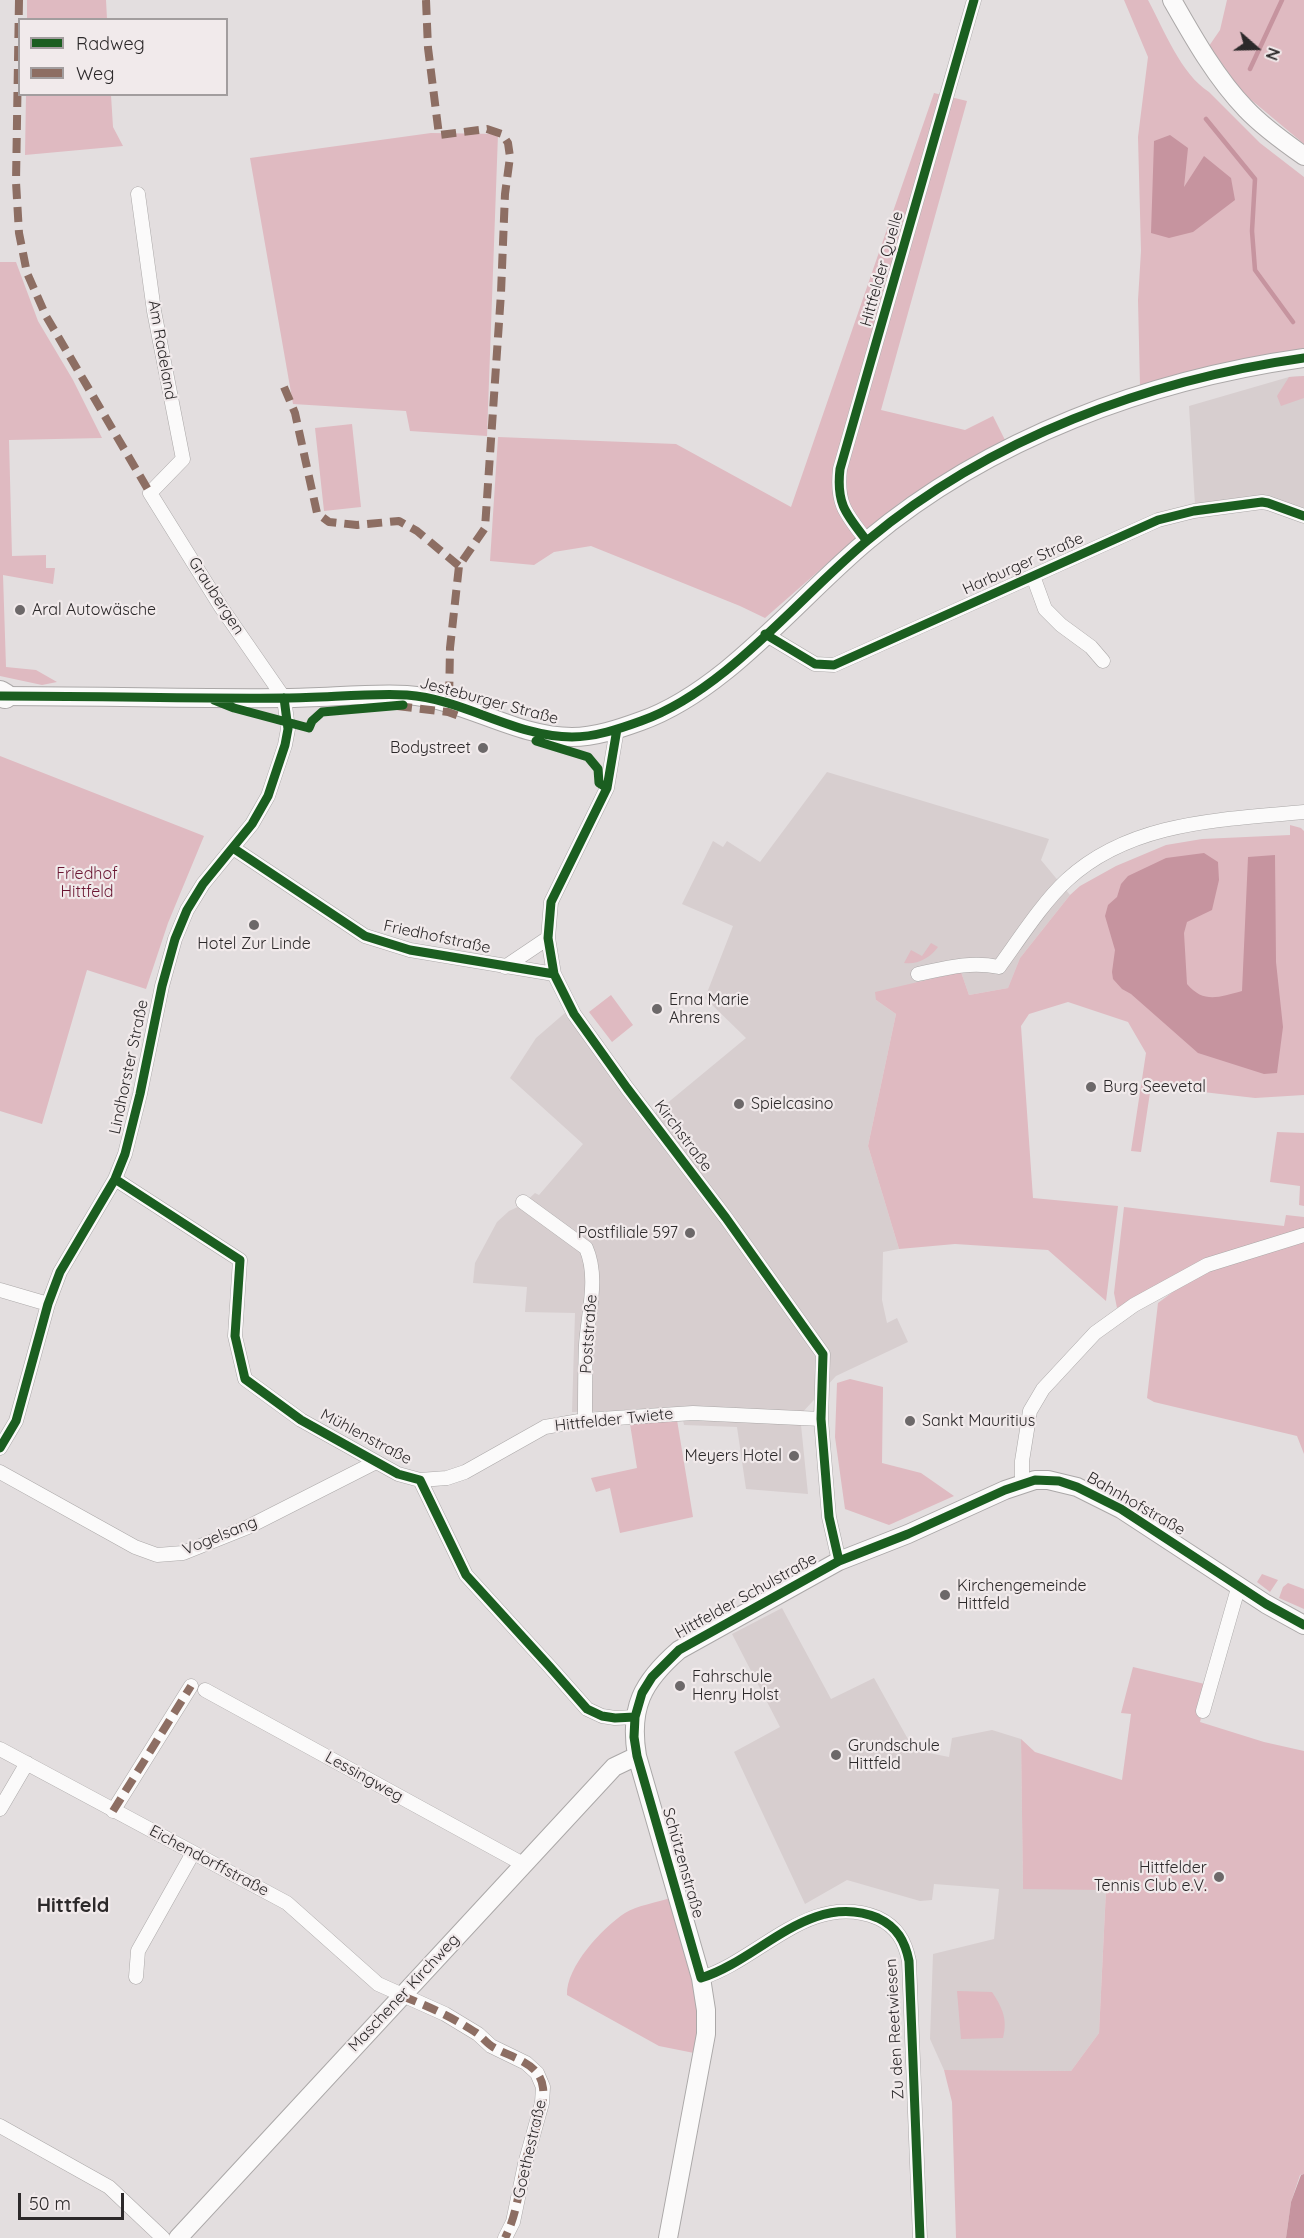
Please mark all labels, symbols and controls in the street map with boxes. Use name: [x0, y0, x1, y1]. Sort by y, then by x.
legend: [18, 18, 228, 96]
north arrow: [1226, 18, 1286, 78]
text: Radweg: [76, 32, 145, 55]
text: N: [1262, 45, 1284, 63]
text: Weg: [76, 62, 114, 85]
street label: Hittfelder Quelle: [856, 209, 908, 329]
street label: Am Radeland: [144, 299, 180, 401]
street label: Harburger Straße: [960, 529, 1086, 599]
street label: Graubergen: [184, 554, 248, 638]
place label: Aral Autowäsche: [32, 600, 156, 620]
marker: Aral Autowäsche: [13, 603, 27, 617]
street label: Jesteburger Straße: [418, 673, 560, 729]
place label: Bodystreet: [390, 738, 471, 758]
marker: Bodystreet: [476, 741, 490, 755]
park label: Friedhof Hittfeld: [56, 864, 118, 902]
street label: Friedhofstraße: [382, 916, 492, 958]
marker: Hotel Zur Linde: [247, 918, 261, 932]
place label: Hotel Zur Linde: [197, 934, 311, 954]
place label: Erna Marie Ahrens: [669, 990, 749, 1028]
street label: Lindhorster Straße: [105, 998, 153, 1136]
marker: Erna Marie Ahrens: [650, 1002, 664, 1016]
place label: Burg Seevetal: [1103, 1077, 1206, 1097]
marker: Burg Seevetal: [1084, 1080, 1098, 1094]
place label: Spielcasino: [751, 1094, 833, 1114]
street label: Kirchstraße: [650, 1096, 716, 1176]
marker: Spielcasino: [732, 1097, 746, 1111]
place label: Postfiliale 597: [578, 1223, 678, 1243]
marker: Postfiliale 597: [683, 1226, 697, 1240]
street label: Poststraße: [577, 1294, 601, 1374]
street label: Hittfelder Twiete: [554, 1404, 674, 1436]
street label: Mühlenstraße: [317, 1405, 415, 1469]
place label: Sankt Mauritius: [922, 1411, 1035, 1431]
marker: Sankt Mauritius: [903, 1414, 917, 1428]
place label: Meyers Hotel: [684, 1446, 782, 1466]
marker: Meyers Hotel: [787, 1449, 801, 1463]
street label: Bahnhofstraße: [1083, 1468, 1189, 1540]
street label: Vogelsang: [180, 1512, 260, 1560]
street label: Hittfelder Schulstraße: [672, 1549, 820, 1643]
place label: Kirchengemeinde Hittfeld: [957, 1576, 1086, 1614]
marker: Kirchengemeinde Hittfeld: [938, 1588, 952, 1602]
place label: Fahrschule Henry Holst: [692, 1667, 779, 1705]
marker: Fahrschule Henry Holst: [673, 1679, 687, 1693]
place label: Grundschule Hittfeld: [848, 1736, 940, 1774]
street label: Lessingweg: [322, 1748, 406, 1806]
marker: Grundschule Hittfeld: [829, 1748, 843, 1762]
street label: Schützenstraße: [658, 1806, 708, 1920]
street label: Eichendorffstraße: [146, 1821, 272, 1901]
place label: Hittfelder Tennis Club e.V.: [1094, 1858, 1207, 1896]
marker: Hittfelder Tennis Club e.V.: [1212, 1870, 1226, 1884]
district label: Hittfeld: [37, 1894, 109, 1918]
street label: Maschener Kirchweg: [344, 1930, 464, 2056]
street label: Zu den Reetwiesen: [882, 1958, 908, 2100]
street label: Goethestraße: [509, 2098, 551, 2200]
scale bar: [21, 2181, 128, 2219]
text: 50 m: [29, 2192, 71, 2215]

